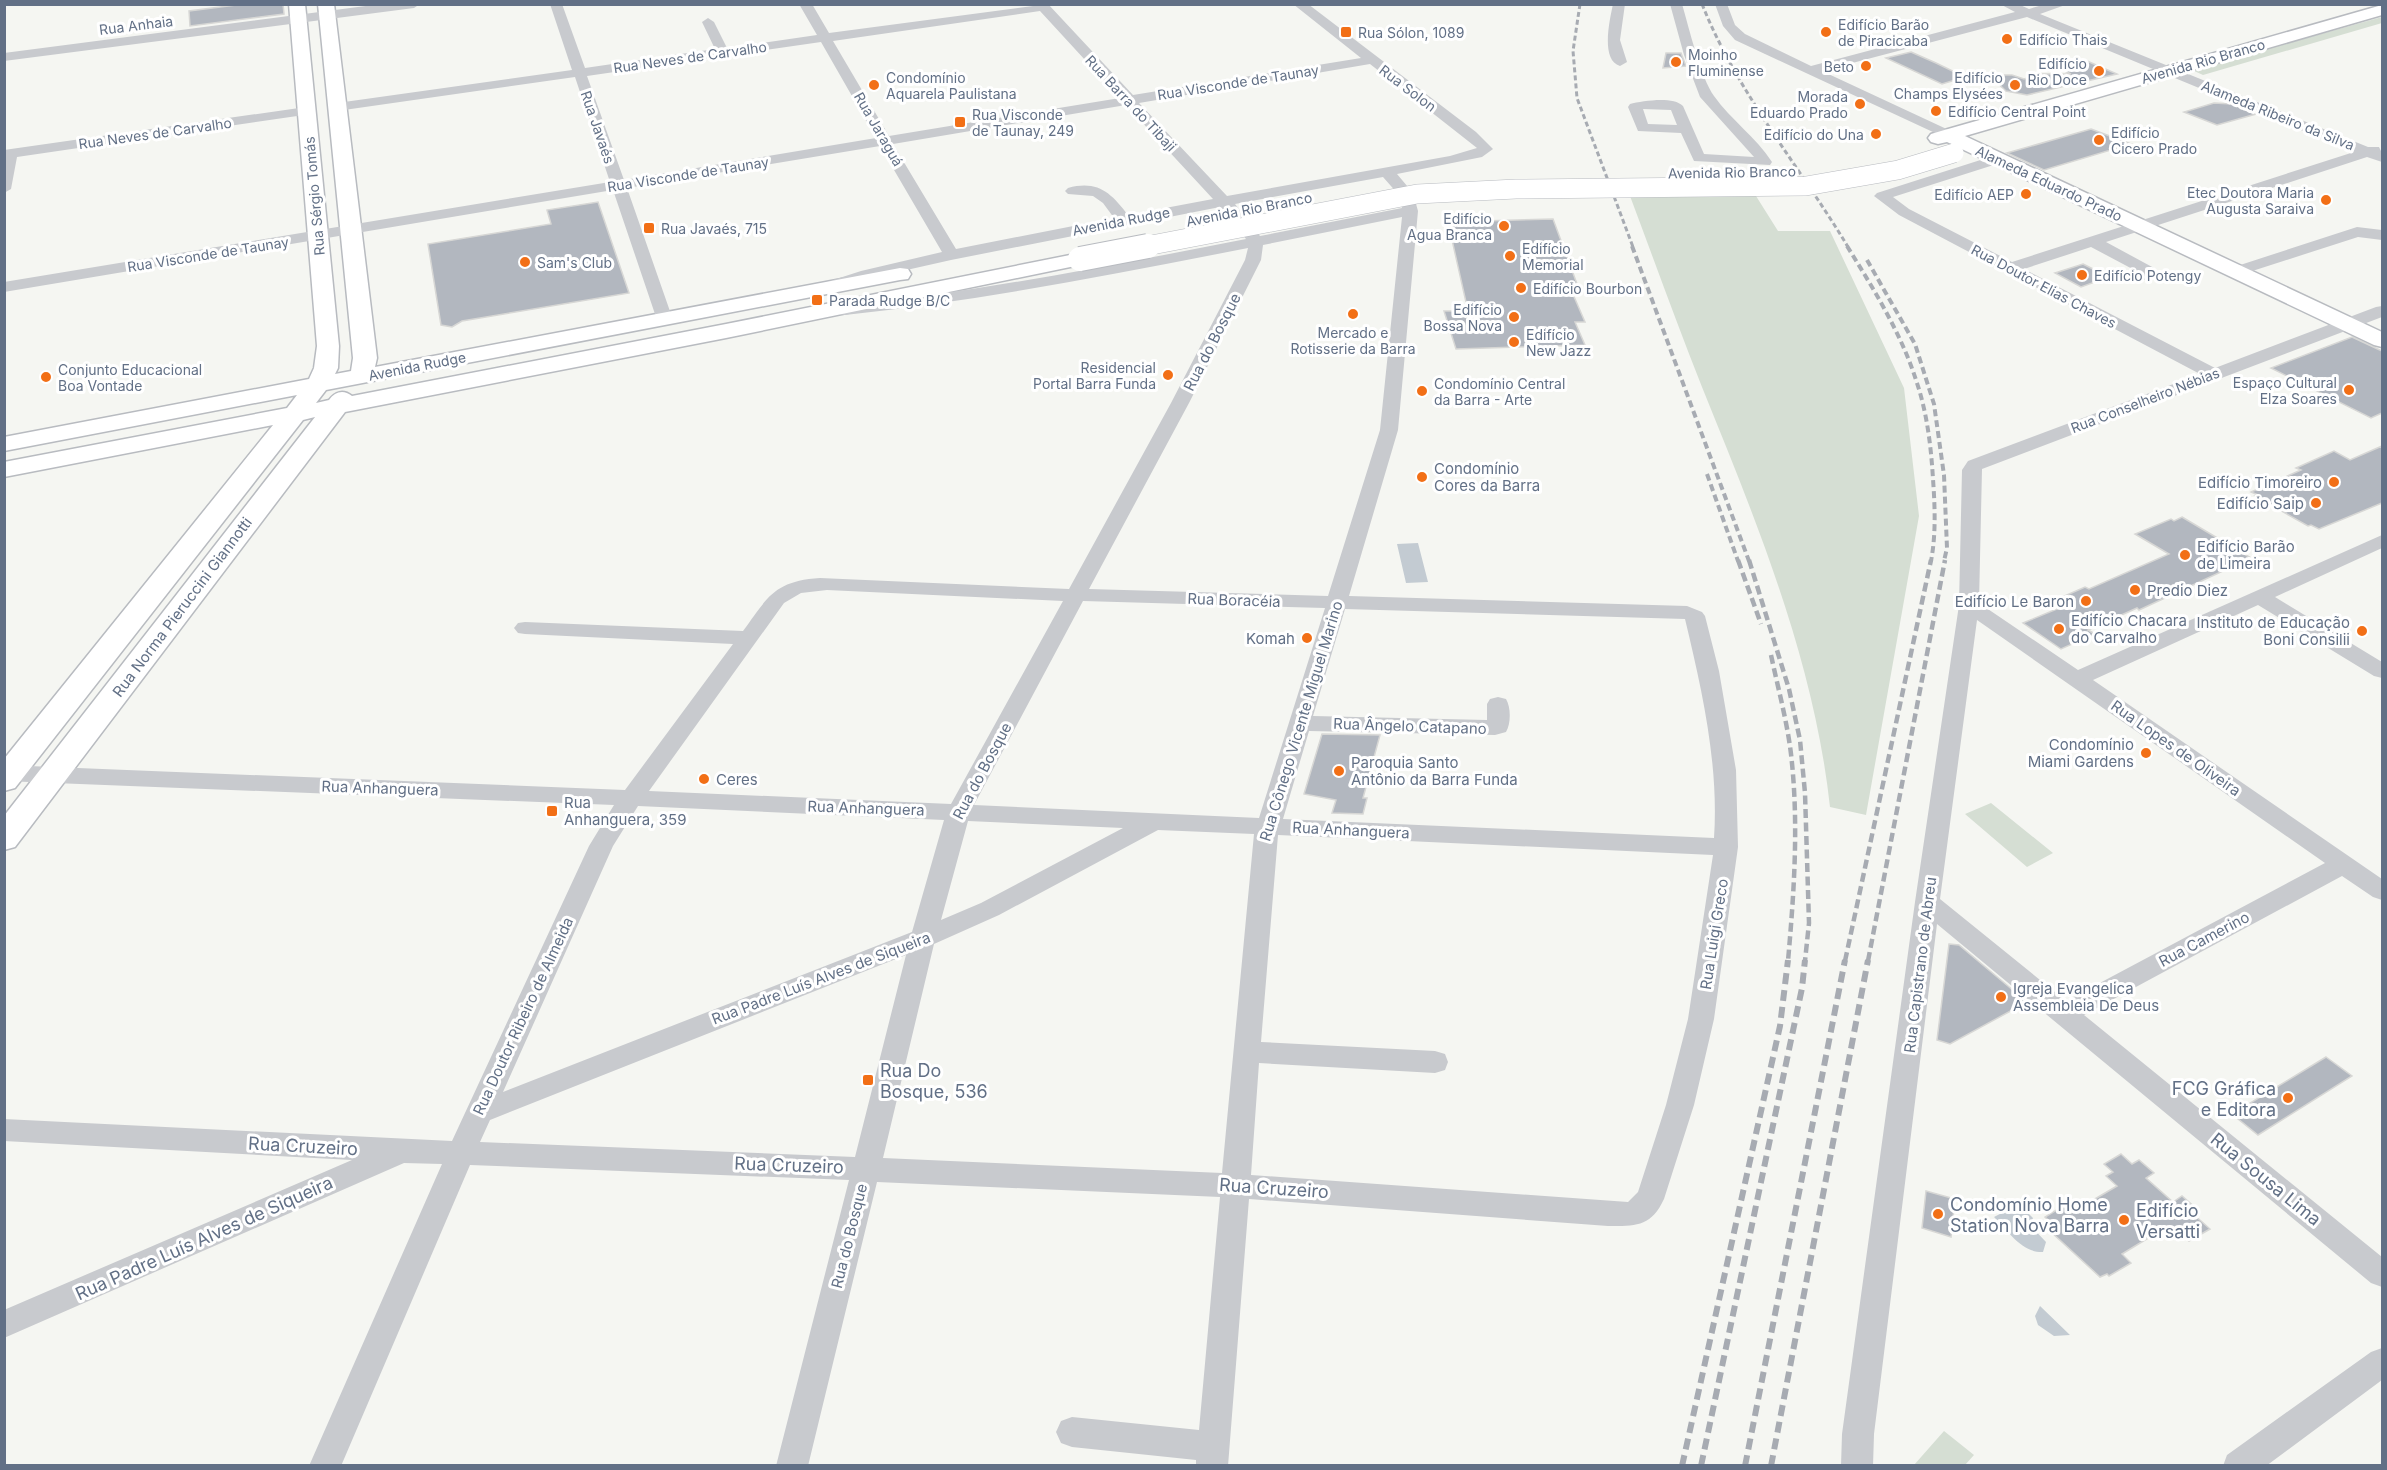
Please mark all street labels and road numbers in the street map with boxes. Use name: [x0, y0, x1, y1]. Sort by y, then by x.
street label: Rua Anhaia: [98, 12, 174, 38]
street label: Avenida Rio Branco: [2139, 35, 2267, 87]
street label: Rua Neves de Carvalho: [612, 38, 768, 76]
street label: Rua Barra do Tibaji: [1082, 51, 1180, 155]
street label: Rua Visconde de Taunay: [1156, 61, 1320, 103]
street label: Rua Solon: [1376, 61, 1440, 115]
street label: Alameda Ribeiro da Silva: [2199, 77, 2357, 153]
street label: Rua Javaés: [578, 88, 618, 166]
street label: Rua Jaraguá: [851, 89, 907, 169]
street label: Rua Neves de Carvalho: [77, 114, 233, 152]
street label: Rua Sérgio Tomás: [300, 136, 328, 256]
street label: Alameda Eduardo Prado: [1973, 142, 2125, 224]
street label: Rua Visconde de Taunay: [606, 153, 770, 195]
street label: Avenida Rio Branco: [1668, 162, 1796, 182]
street label: Avenida Rio Branco: [1184, 188, 1314, 230]
street label: Avenida Rudge: [1071, 203, 1171, 239]
street label: Rua Visconde de Taunay: [126, 233, 290, 275]
street label: Rua Doutor Elias Chaves: [1969, 241, 2119, 331]
street label: Rua do Bosque: [1179, 290, 1245, 394]
street label: Avenida Rudge: [367, 348, 467, 384]
street label: Rua Conselheiro Nébias: [2068, 364, 2222, 436]
street label: Rua Norma Pieruccini Giannotti: [108, 513, 256, 701]
street label: Rua Boracéia: [1187, 589, 1281, 611]
street label: Rua Cônego Vicente Miguel Marino: [1255, 599, 1347, 843]
street label: Rua Lopes de Oliveira: [2107, 696, 2245, 800]
street label: Rua Ângelo Catapano: [1333, 714, 1487, 738]
street label: Rua do Bosque: [948, 719, 1016, 823]
street label: Rua Anhanguera: [321, 776, 439, 800]
street label: Rua Anhanguera: [807, 796, 925, 820]
street label: Rua Anhanguera: [1292, 817, 1410, 843]
street label: Rua Capistrano de Abreu: [1900, 876, 1940, 1054]
street label: Rua Luigi Greco: [1696, 877, 1732, 991]
street label: Rua Camerino: [2155, 907, 2253, 971]
street label: Rua Doutor Ribeiro de Almeida: [469, 914, 577, 1118]
street label: Rua Padre Luís Alves de Siqueira: [709, 927, 933, 1029]
street label: Rua Sousa Lima: [2207, 1128, 2325, 1230]
street label: Rua Cruzeiro: [248, 1133, 358, 1159]
street label: Rua Cruzeiro: [734, 1153, 844, 1177]
street label: Rua Padre Luís Alves de Siqueira: [72, 1172, 336, 1304]
street label: Rua Cruzeiro: [1219, 1174, 1329, 1202]
street label: Rua do Bosque: [827, 1182, 871, 1290]

